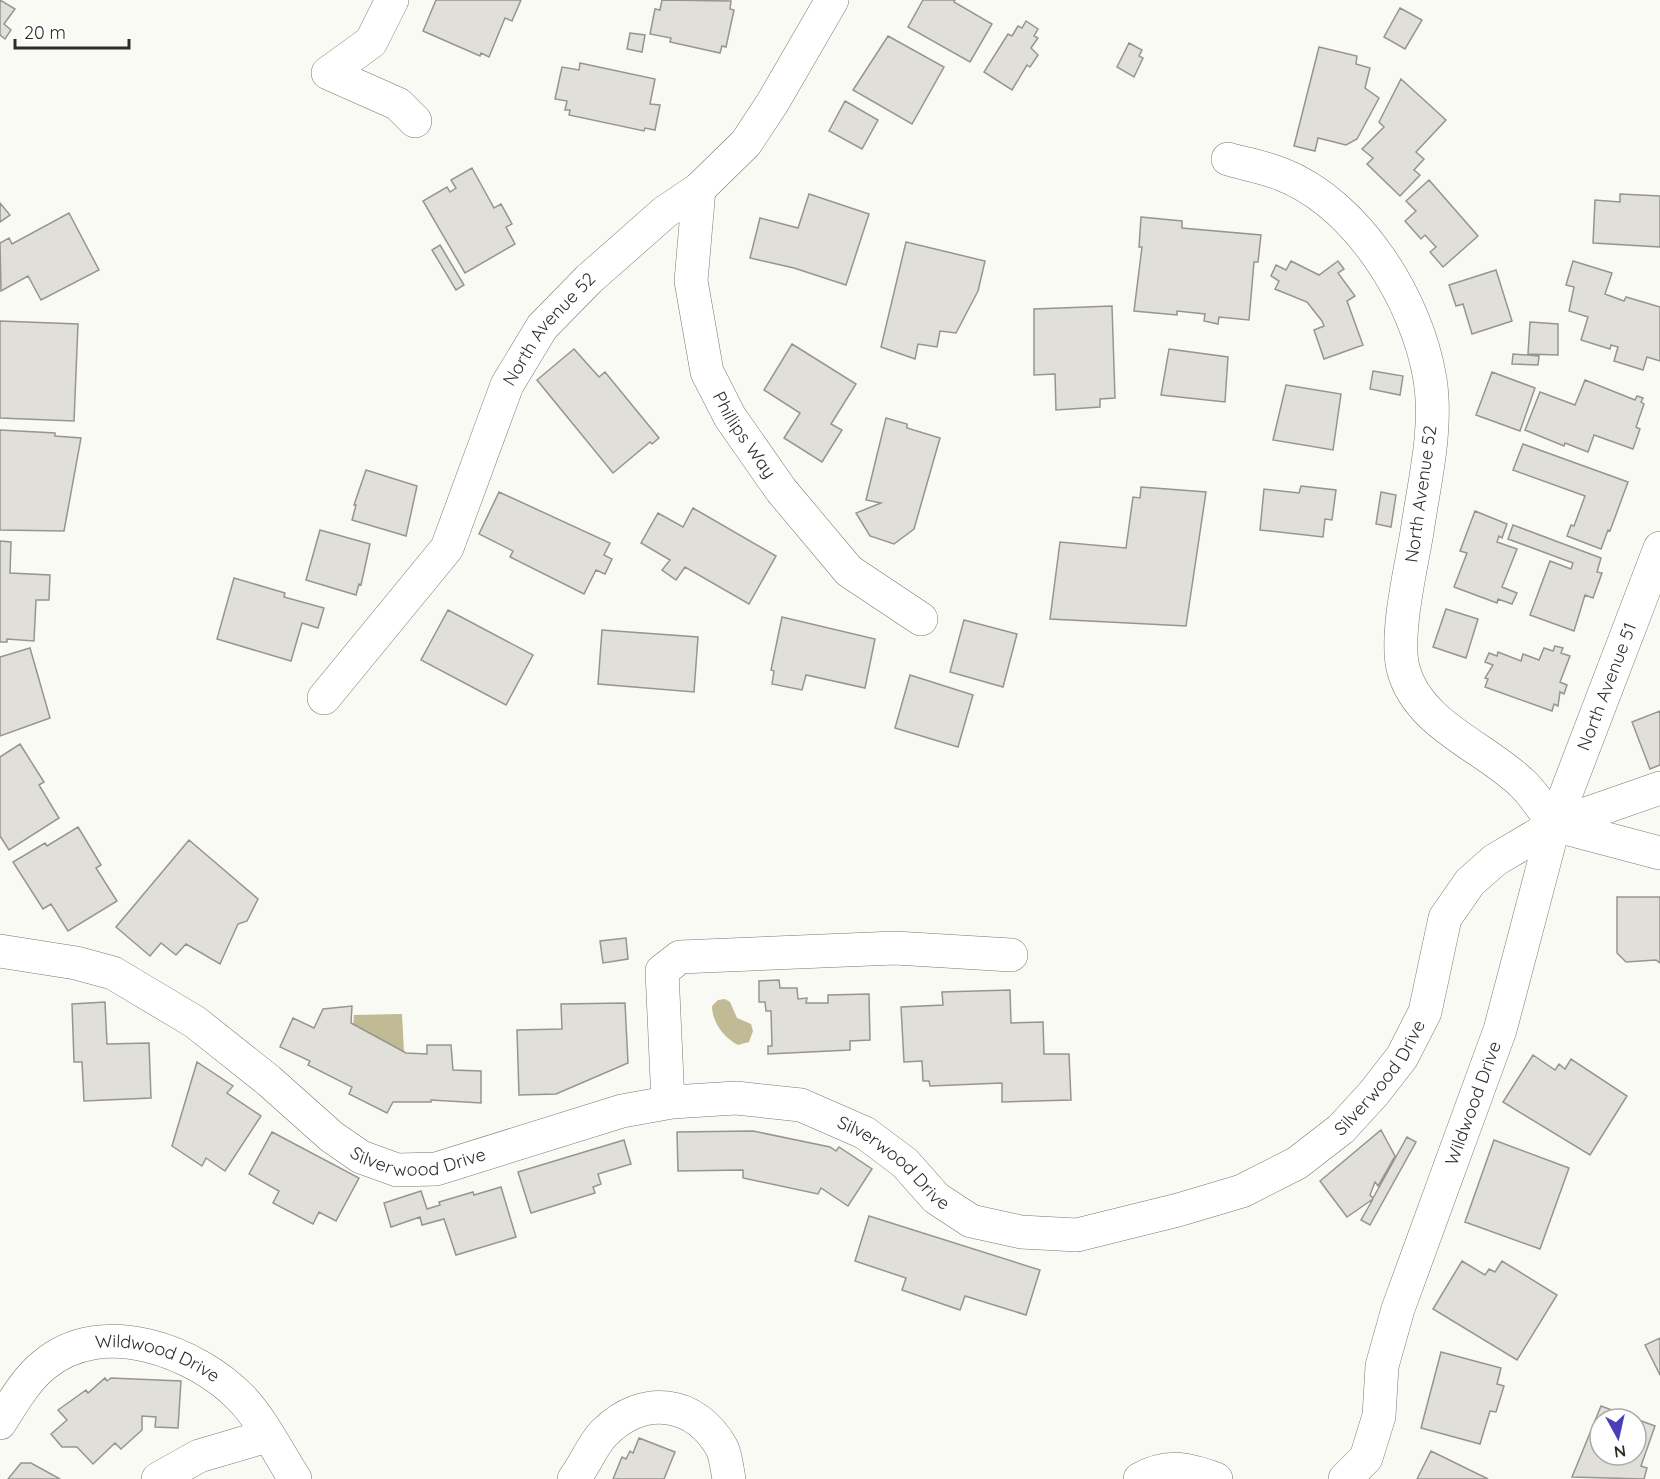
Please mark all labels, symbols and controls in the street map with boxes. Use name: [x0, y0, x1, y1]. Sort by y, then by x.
scale bar: [15, 12, 129, 50]
text: 20 m: [24, 21, 66, 44]
street label: North Avenue 52: [497, 267, 600, 390]
street label: Phillips Way: [708, 387, 781, 483]
street label: North Avenue 52: [1399, 424, 1442, 564]
street label: North Avenue 51: [1572, 619, 1641, 754]
street label: Silverwood Drive: [1330, 1016, 1430, 1141]
street label: Wildwood Drive: [1440, 1038, 1506, 1168]
street label: Silverwood Drive: [834, 1110, 954, 1215]
street label: Silverwood Drive: [346, 1141, 489, 1181]
street label: Wildwood Drive: [94, 1329, 225, 1387]
north arrow: [1588, 1407, 1648, 1467]
text: N: [1613, 1441, 1627, 1463]

